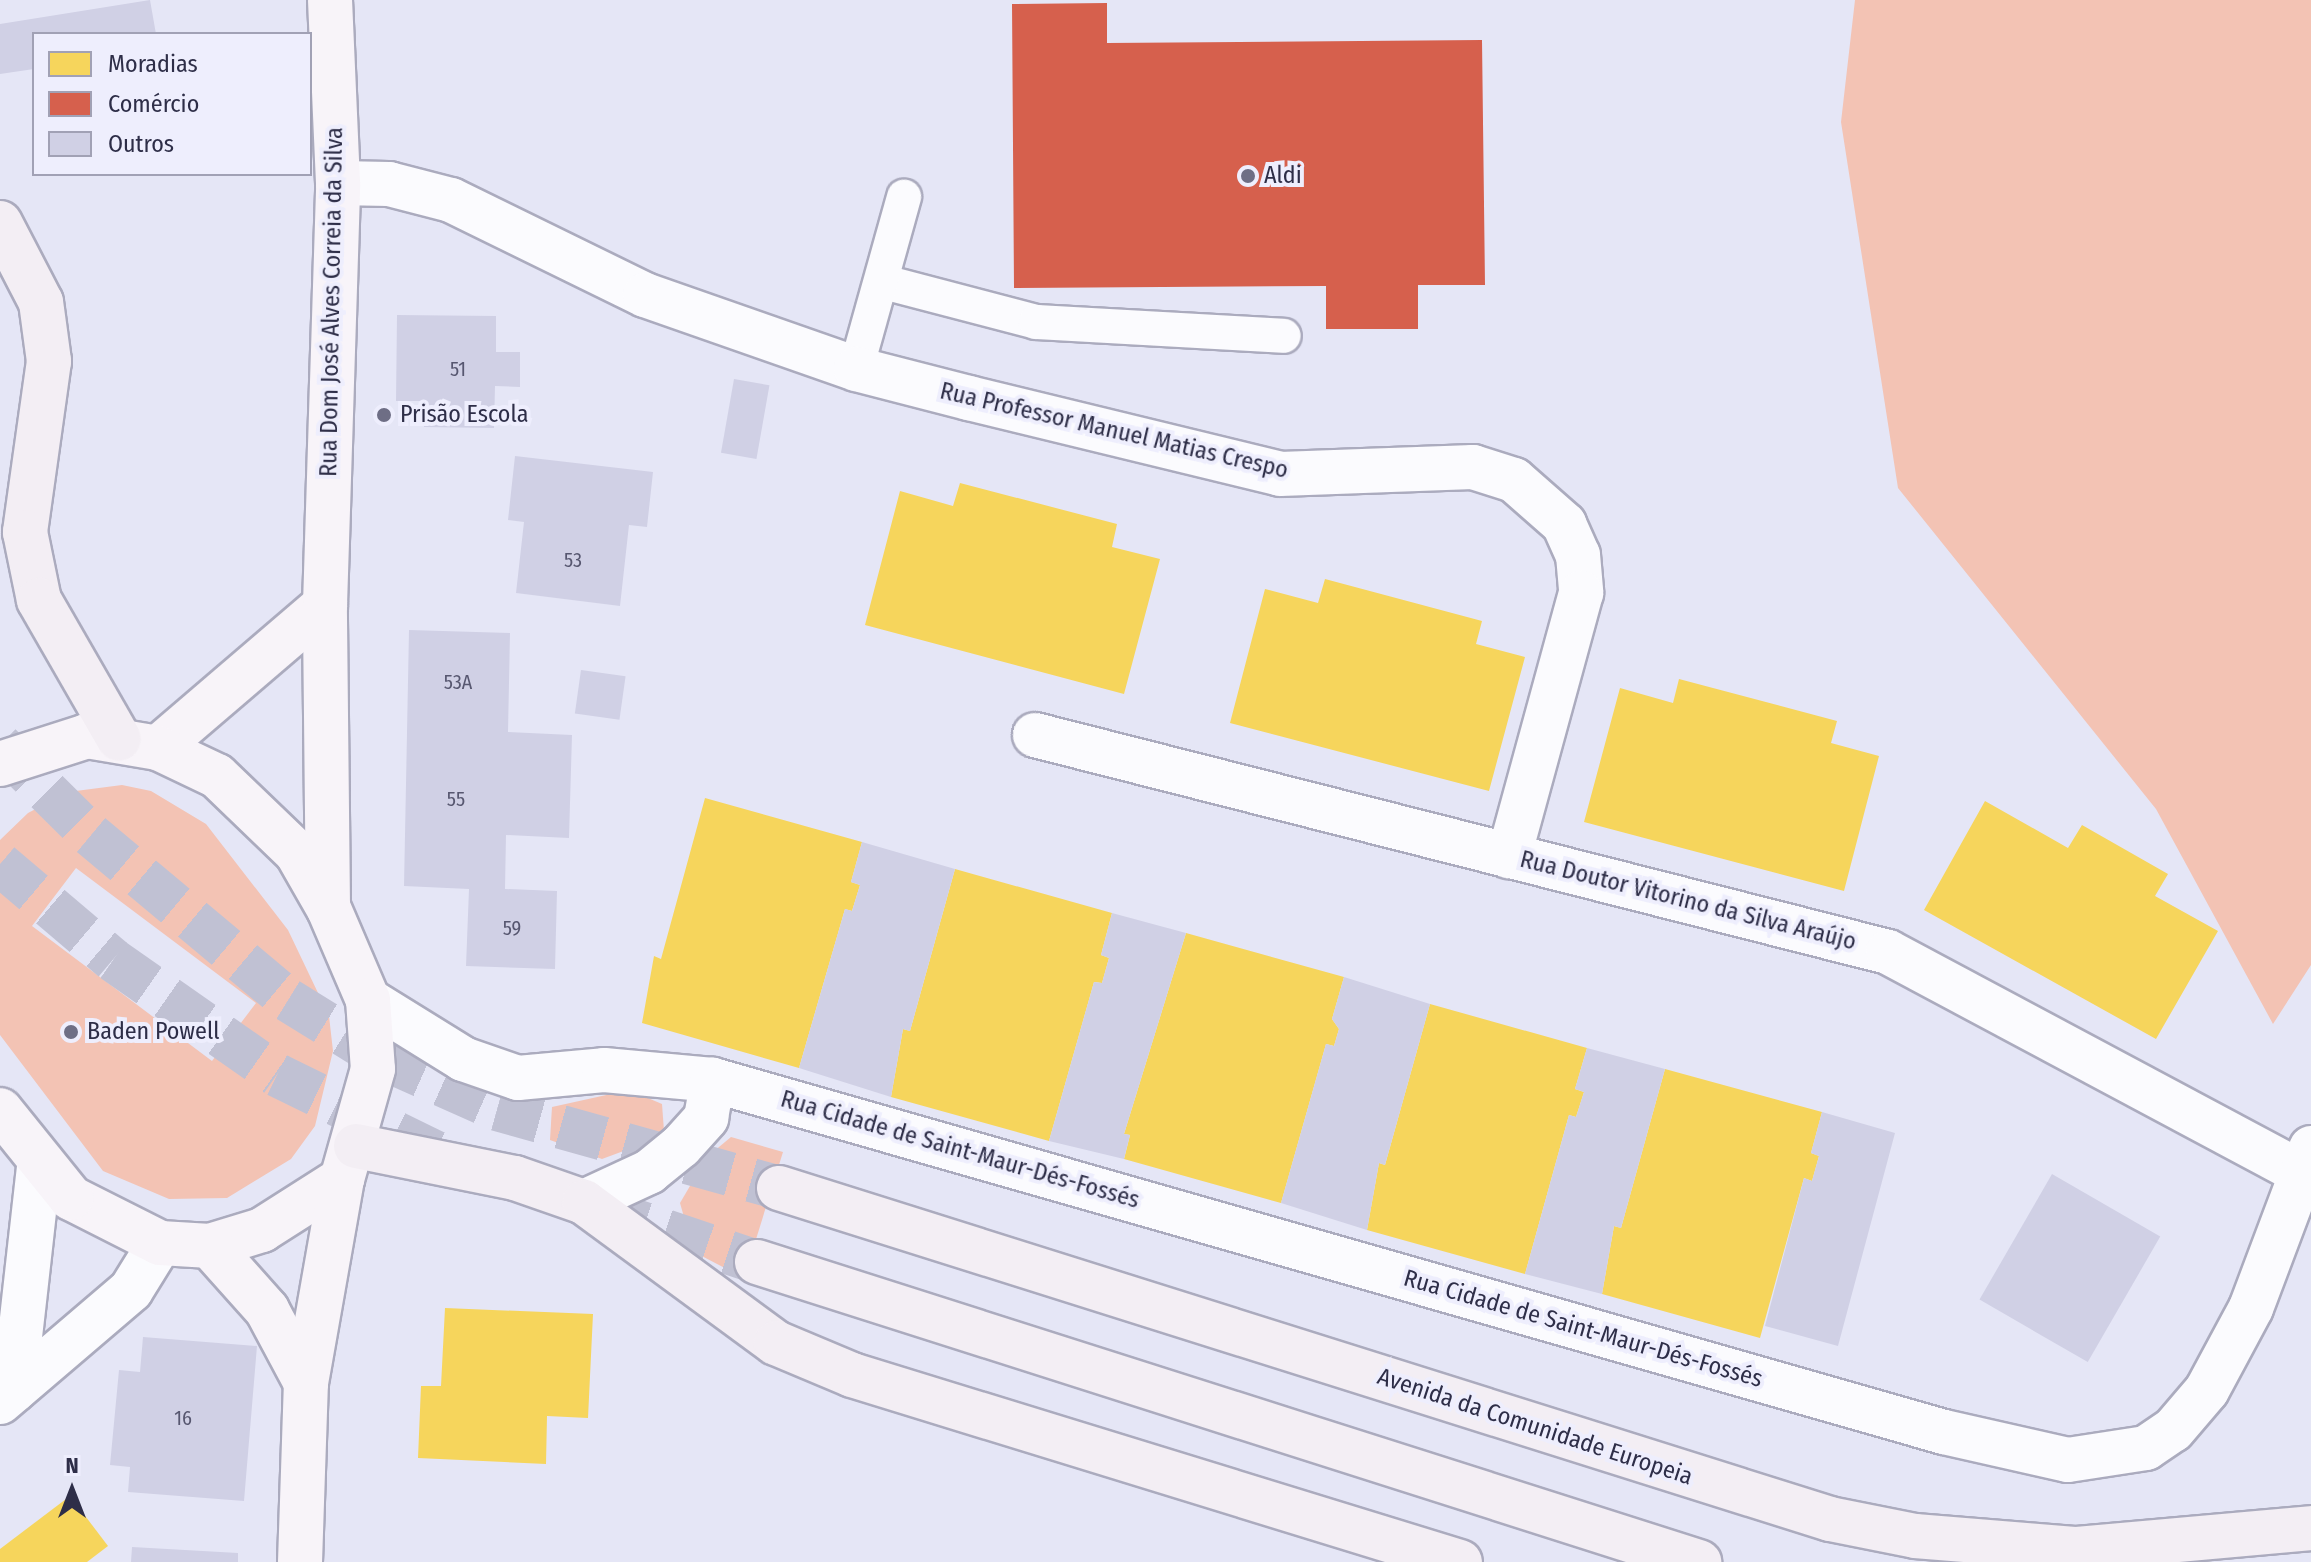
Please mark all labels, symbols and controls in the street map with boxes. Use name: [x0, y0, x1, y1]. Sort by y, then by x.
legend: [32, 32, 312, 176]
text: Moradias: [108, 50, 198, 78]
text: Comércio: [108, 90, 199, 118]
street label: Rua Dom José Alves Correia da Silva: [315, 127, 349, 477]
text: Outros: [108, 130, 174, 158]
place label: Aldi: [1264, 162, 1302, 190]
marker: Aldi: [1239, 167, 1257, 185]
house number: 51: [450, 357, 466, 381]
street label: Rua Professor Manuel Matias Crespo: [937, 377, 1291, 485]
place label: Prisão Escola: [400, 401, 528, 429]
marker: Prisão Escola: [375, 406, 393, 424]
house number: 53: [564, 548, 582, 572]
house number: 53A: [444, 670, 472, 694]
house number: 55: [447, 787, 465, 811]
street label: Rua Doutor Vitorino da Silva Araújo: [1517, 845, 1859, 957]
house number: 59: [503, 916, 521, 940]
place label: Baden Powell: [87, 1018, 220, 1046]
marker: Baden Powell: [62, 1023, 80, 1041]
street label: Rua Cidade de Saint-Maur-Dés-Fossés: [777, 1085, 1143, 1215]
street label: Rua Cidade de Saint-Maur-Dés-Fossés: [1400, 1264, 1766, 1394]
street label: Avenida da Comunidade Europeia: [1374, 1362, 1696, 1492]
house number: 16: [174, 1406, 192, 1430]
north arrow: [32, 1450, 112, 1530]
text: N: [65, 1452, 79, 1479]

